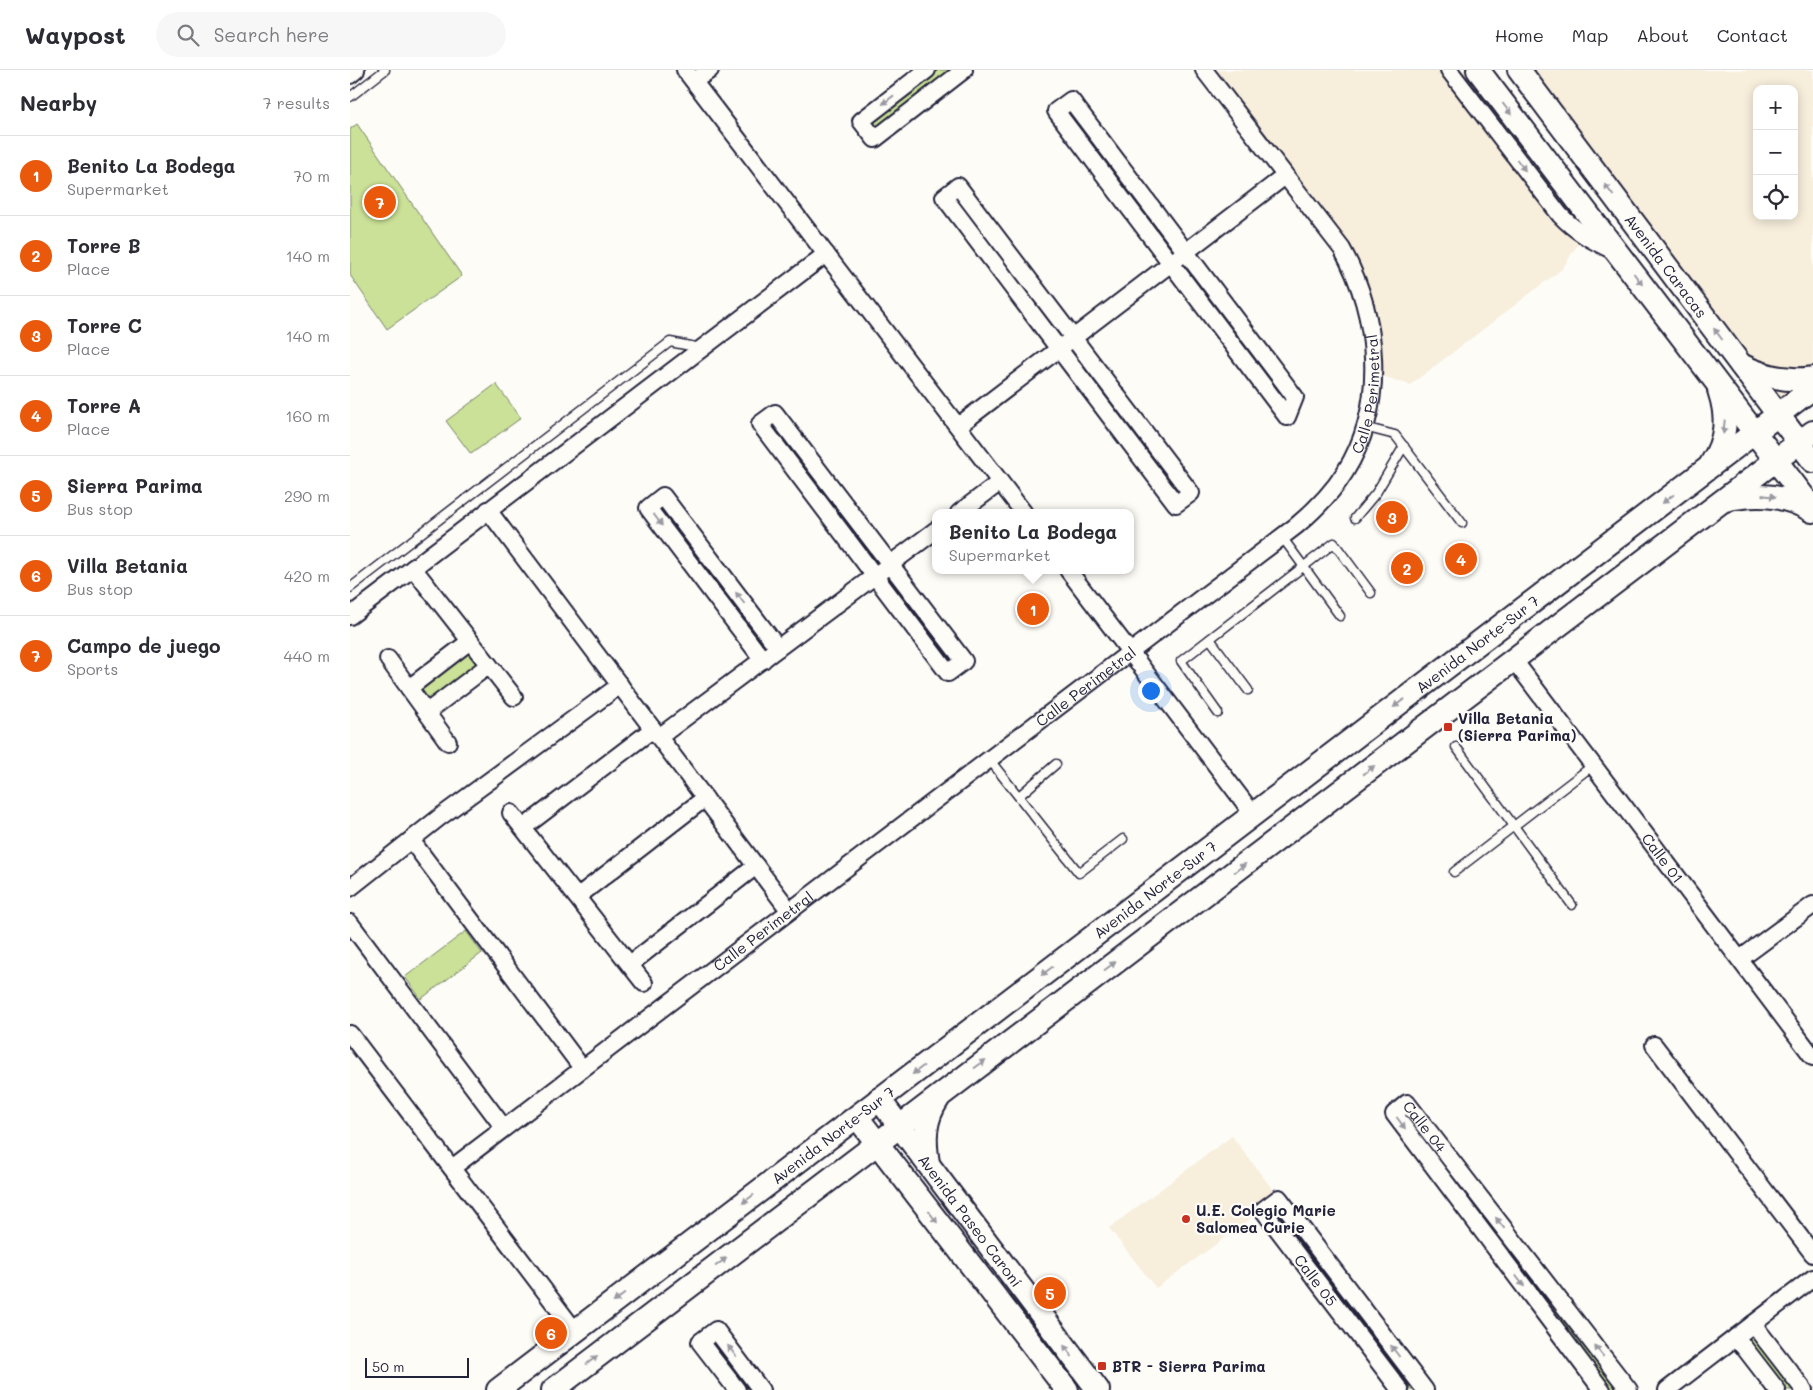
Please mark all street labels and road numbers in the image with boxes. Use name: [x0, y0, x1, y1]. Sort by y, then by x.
street label: Avenida Caracas: [1621, 210, 1712, 322]
street label: Calle Perimetral: [1346, 333, 1383, 457]
street label: Avenida Norte-Sur 7: [1411, 591, 1543, 697]
street label: Calle Perimetral: [1031, 642, 1140, 731]
street label: Calle 01: [1638, 829, 1688, 887]
street label: Avenida Norte-Sur 7: [1089, 836, 1221, 943]
street label: Calle Perimetral: [709, 886, 817, 975]
street label: Avenida Norte-Sur 7: [767, 1081, 899, 1188]
street label: Calle 04: [1399, 1096, 1451, 1156]
street label: Avenida Paseo Caroní: [914, 1150, 1027, 1291]
street label: Calle 05: [1290, 1250, 1342, 1310]

